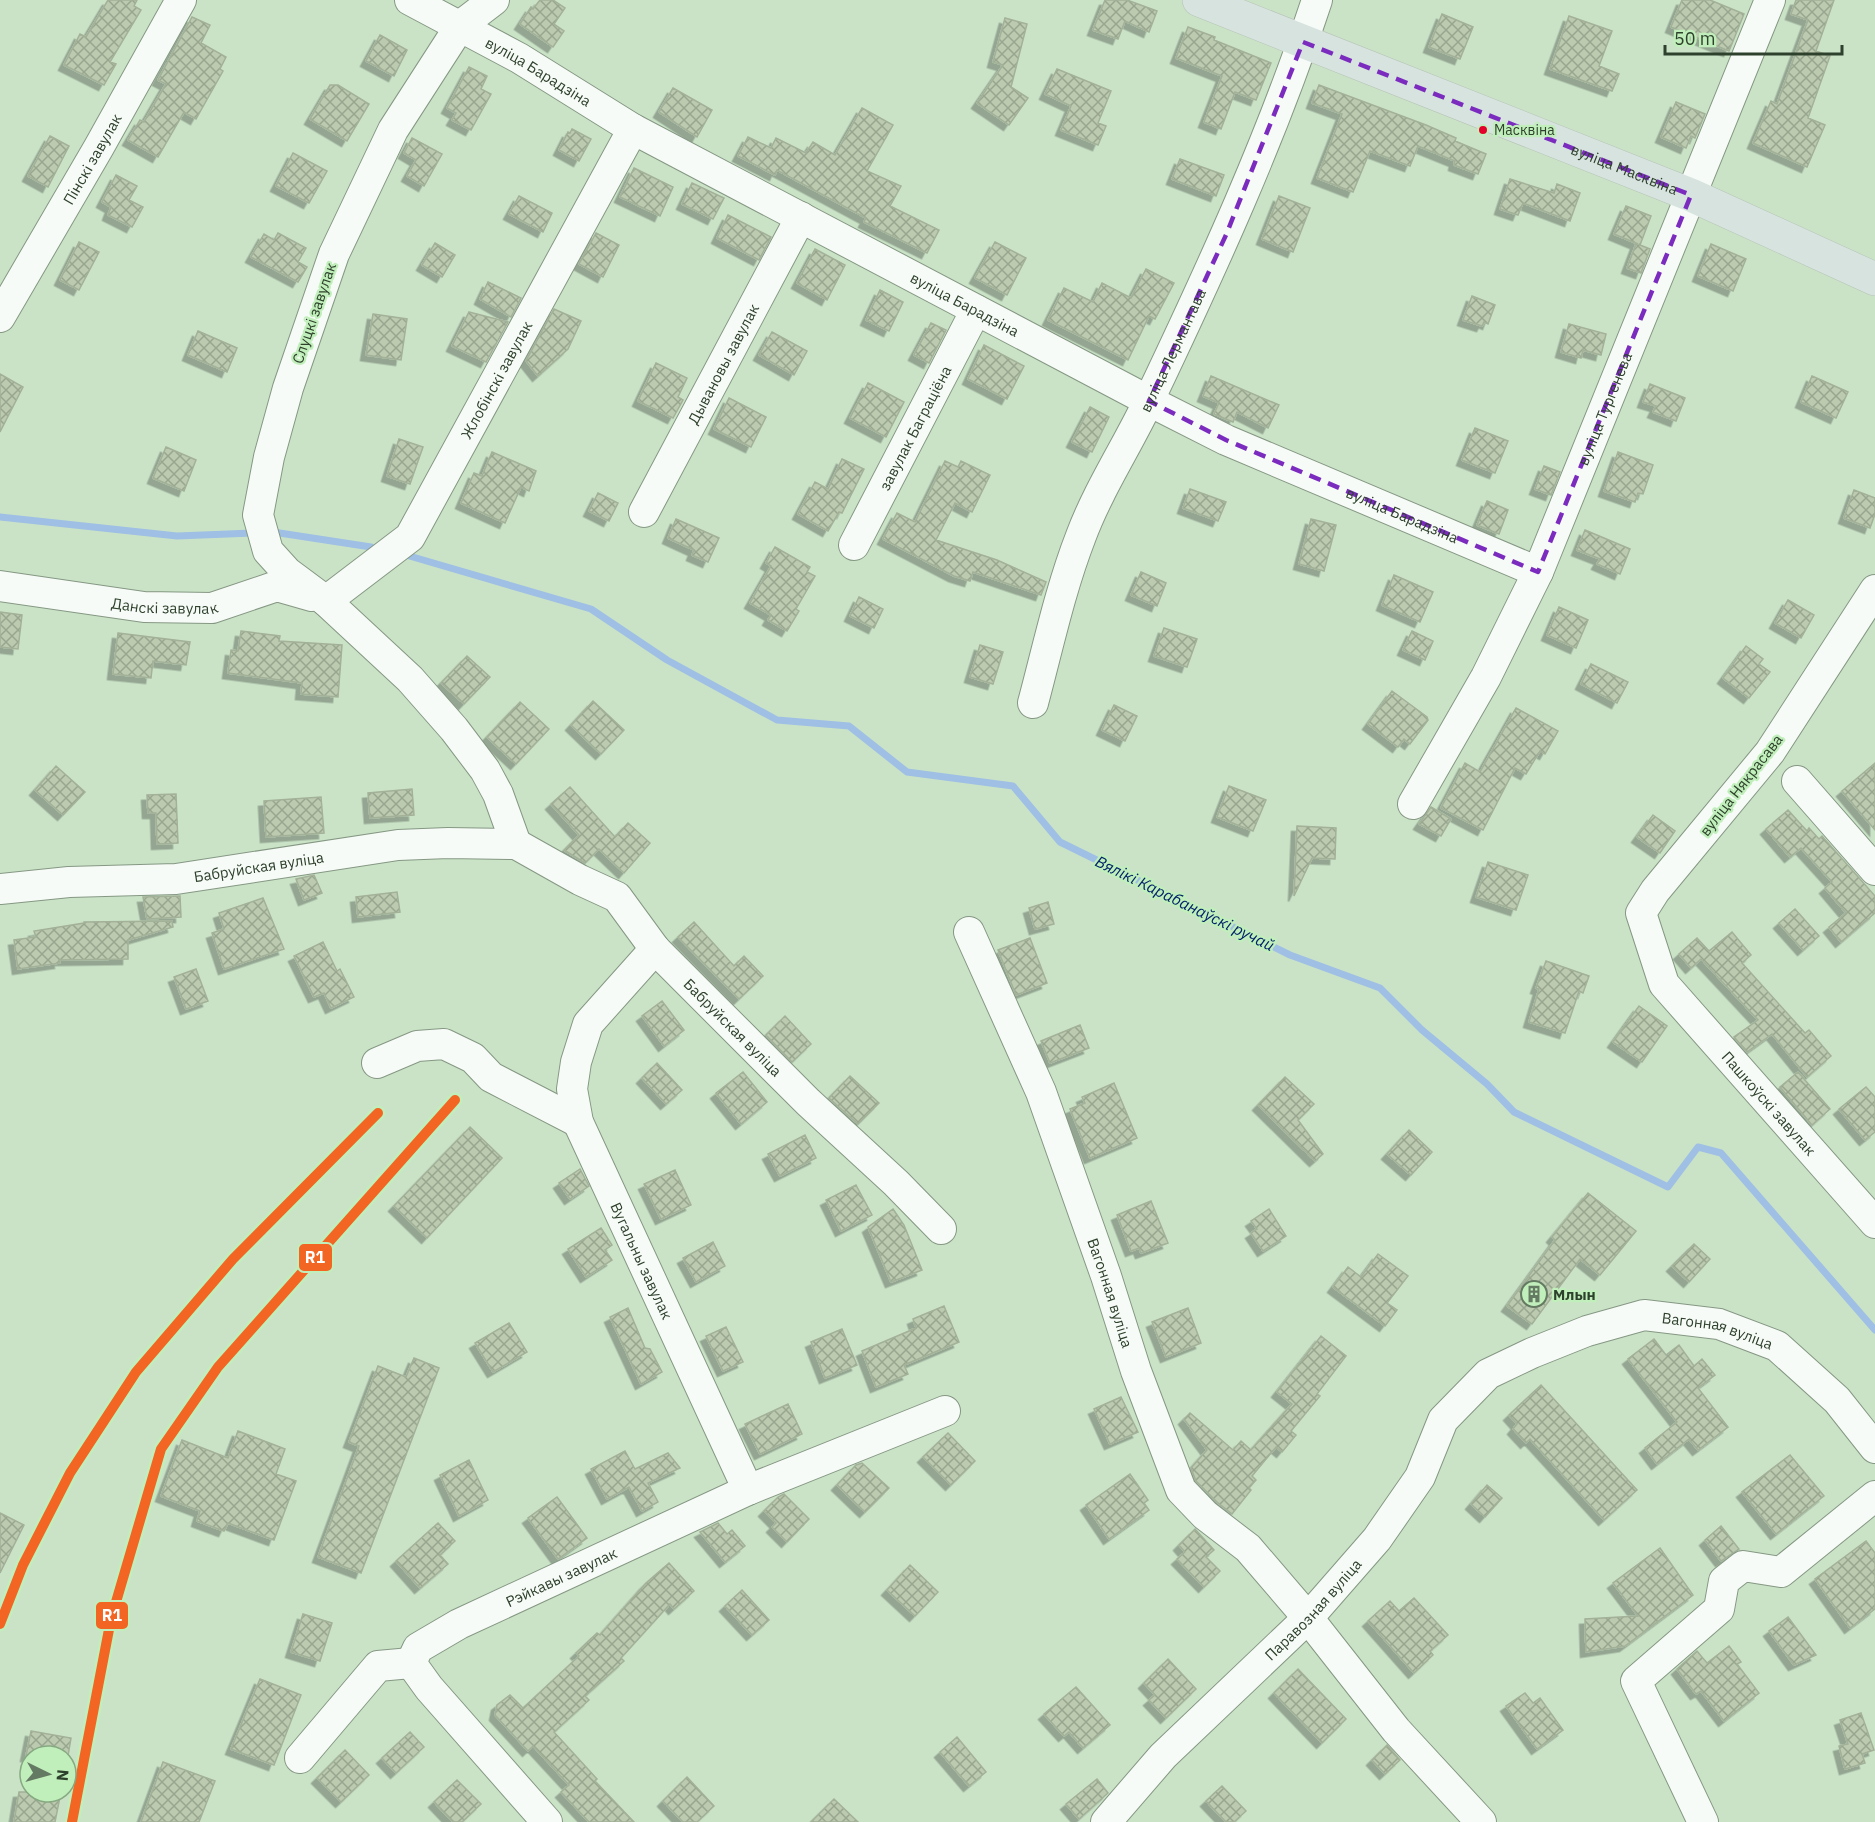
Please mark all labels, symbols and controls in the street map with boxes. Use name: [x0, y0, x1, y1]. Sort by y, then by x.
scale bar: [1665, 18, 1842, 56]
text: 50 m: [1674, 27, 1716, 50]
street label: вуліца Барадзіна: [482, 32, 595, 110]
street label: Пінскі завулак: [58, 110, 125, 208]
place label: Масквіна: [1494, 121, 1555, 139]
marker: Масквіна: [1477, 124, 1489, 136]
street label: вуліца Масквіна: [1569, 139, 1681, 198]
street label: Слуцкі завулак: [288, 260, 340, 366]
street label: вуліца Барадзіна: [907, 268, 1022, 340]
street label: вуліца Лермантава: [1135, 286, 1209, 415]
street label: Дывановы завулак: [683, 300, 763, 427]
street label: Жлобінскі завулак: [456, 317, 536, 442]
street label: вуліца Тургенева: [1573, 349, 1636, 468]
street label: завулак Баграціёна: [875, 362, 955, 493]
street label: вуліца Барадзіна: [1343, 483, 1461, 547]
street label: Данскі завулак: [110, 593, 220, 618]
street label: вуліца Някрасава: [1695, 730, 1787, 840]
street label: Бабруйская вуліца: [192, 847, 325, 886]
water label: Вялікі Карабанаўскі ручай: [1092, 851, 1278, 955]
street label: Бабруйская вуліца: [680, 974, 786, 1080]
street label: Пашкоўскі завулак: [1718, 1047, 1820, 1159]
street label: Вугальны завулак: [607, 1199, 677, 1322]
street label: Вагонная вуліца: [1084, 1235, 1138, 1350]
line badge: R1: [298, 1243, 333, 1272]
text: R1: [305, 1247, 326, 1267]
building icon: Млын: [1519, 1279, 1549, 1309]
place label: Млын: [1553, 1285, 1596, 1304]
street label: Вагонная вуліца: [1661, 1308, 1776, 1353]
street label: Рэйкавы завулак: [503, 1543, 620, 1611]
street label: Паравозная вуліца: [1260, 1555, 1365, 1664]
line badge: R1: [95, 1601, 129, 1630]
text: R1: [102, 1605, 123, 1625]
north arrow: [18, 1744, 78, 1804]
text: N: [52, 1769, 73, 1782]

